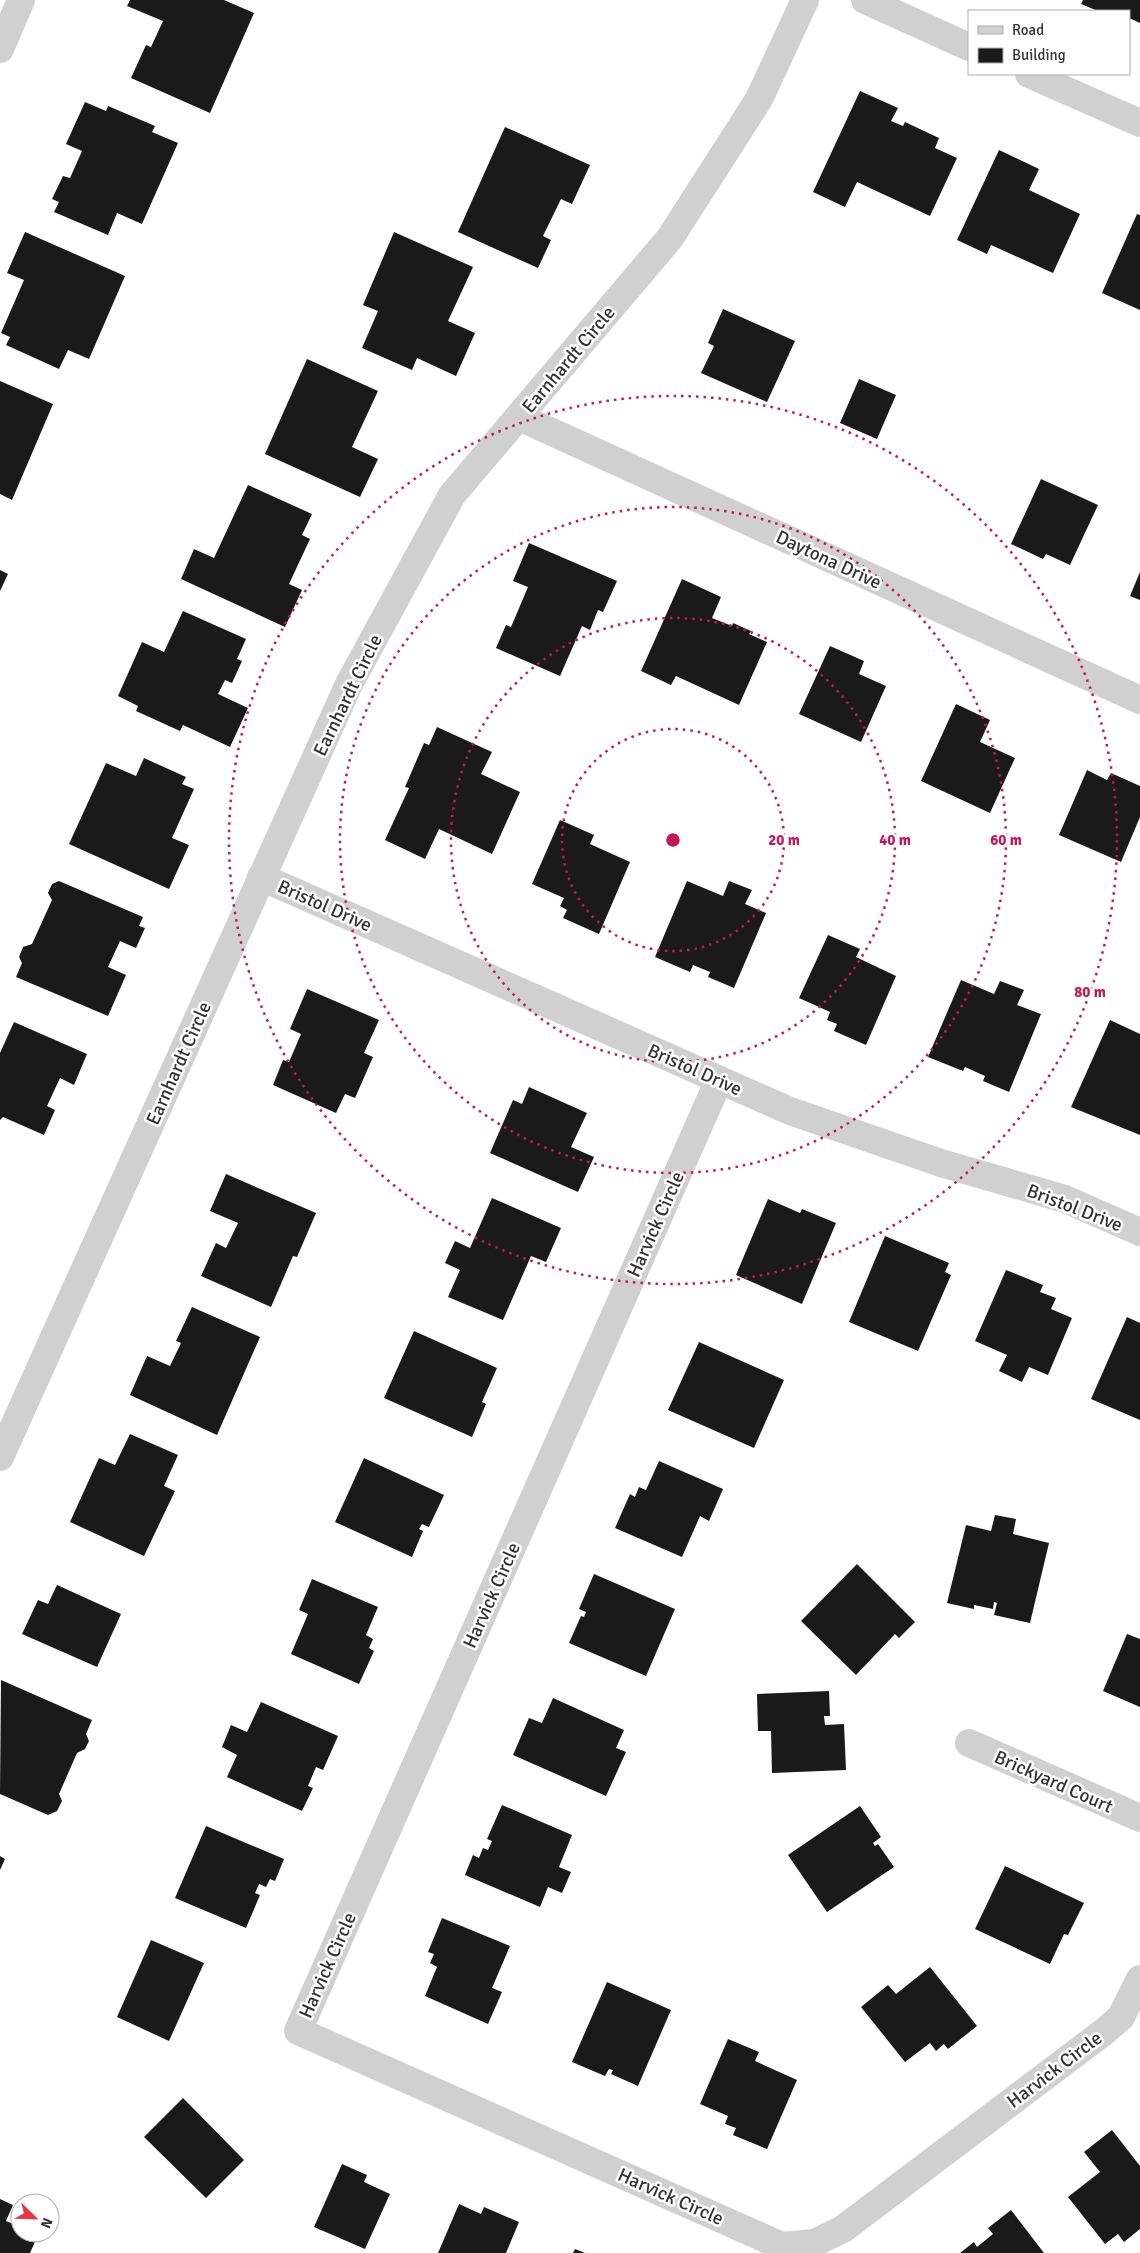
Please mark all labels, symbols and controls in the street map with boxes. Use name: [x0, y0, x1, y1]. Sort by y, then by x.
legend: [968, 10, 1130, 75]
text: Road: [1012, 21, 1044, 39]
text: Building: [1012, 46, 1066, 64]
street label: Earnhardt Circle: [517, 301, 621, 418]
street label: Daytona Drive: [772, 525, 885, 595]
street label: Earnhardt Circle: [308, 631, 388, 760]
centre of rings: [664, 831, 682, 849]
text: 20 m: [768, 831, 800, 849]
text: 40 m: [879, 831, 911, 849]
text: 60 m: [990, 831, 1022, 849]
street label: Bristol Drive: [274, 874, 375, 937]
text: 80 m: [1074, 983, 1106, 1001]
street label: Earnhardt Circle: [141, 998, 217, 1129]
street label: Bristol Drive: [644, 1038, 745, 1101]
street label: Harvick Circle: [622, 1168, 690, 1281]
street label: Bristol Drive: [1023, 1179, 1126, 1237]
street label: Harvick Circle: [458, 1539, 526, 1652]
street label: Brickyard Court: [991, 1745, 1117, 1819]
street label: Harvick Circle: [294, 1909, 362, 2022]
street label: Harvick Circle: [1002, 2026, 1107, 2113]
street label: Harvick Circle: [614, 2163, 727, 2231]
north arrow: [10, 2193, 60, 2243]
text: N: [37, 2215, 56, 2231]

